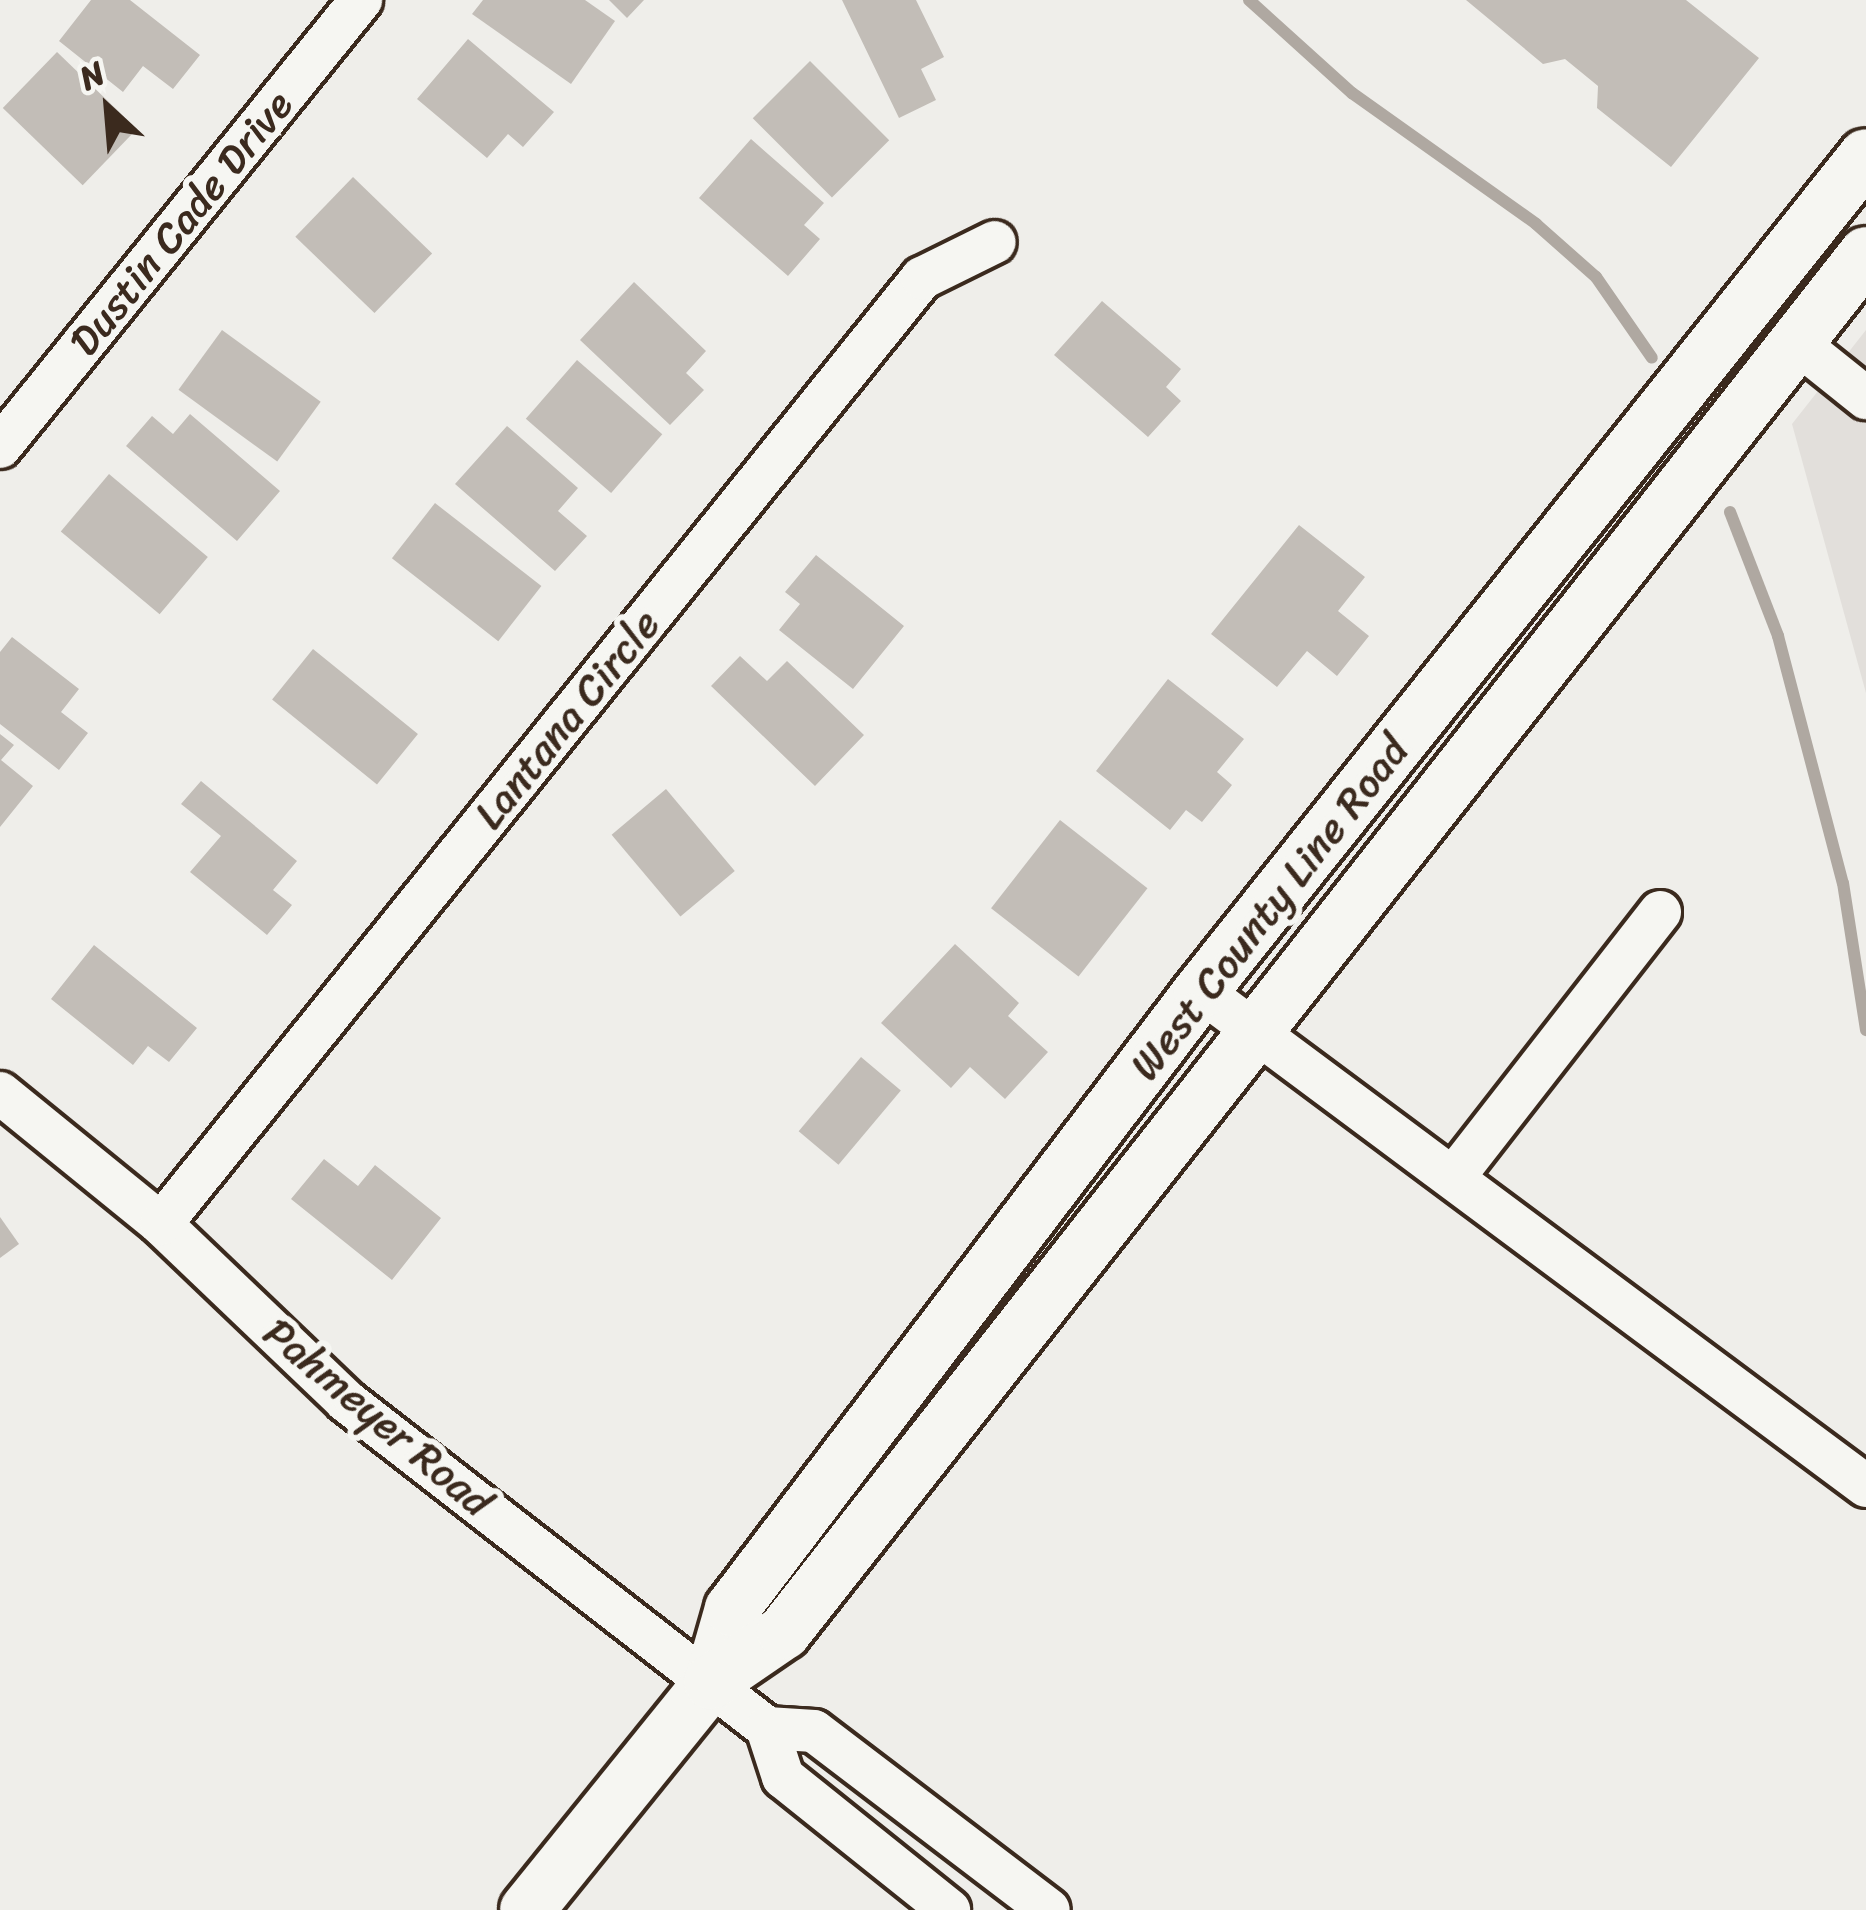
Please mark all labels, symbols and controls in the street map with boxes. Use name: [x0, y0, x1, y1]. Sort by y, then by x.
text: N: [69, 45, 115, 107]
north arrow: [48, 48, 168, 168]
street label: Dustin Cade Drive: [58, 80, 304, 366]
street label: Lantana Circle: [463, 599, 671, 839]
street label: West County Line Road: [1119, 726, 1419, 1090]
street label: Pahmeyer Road: [254, 1307, 502, 1527]

